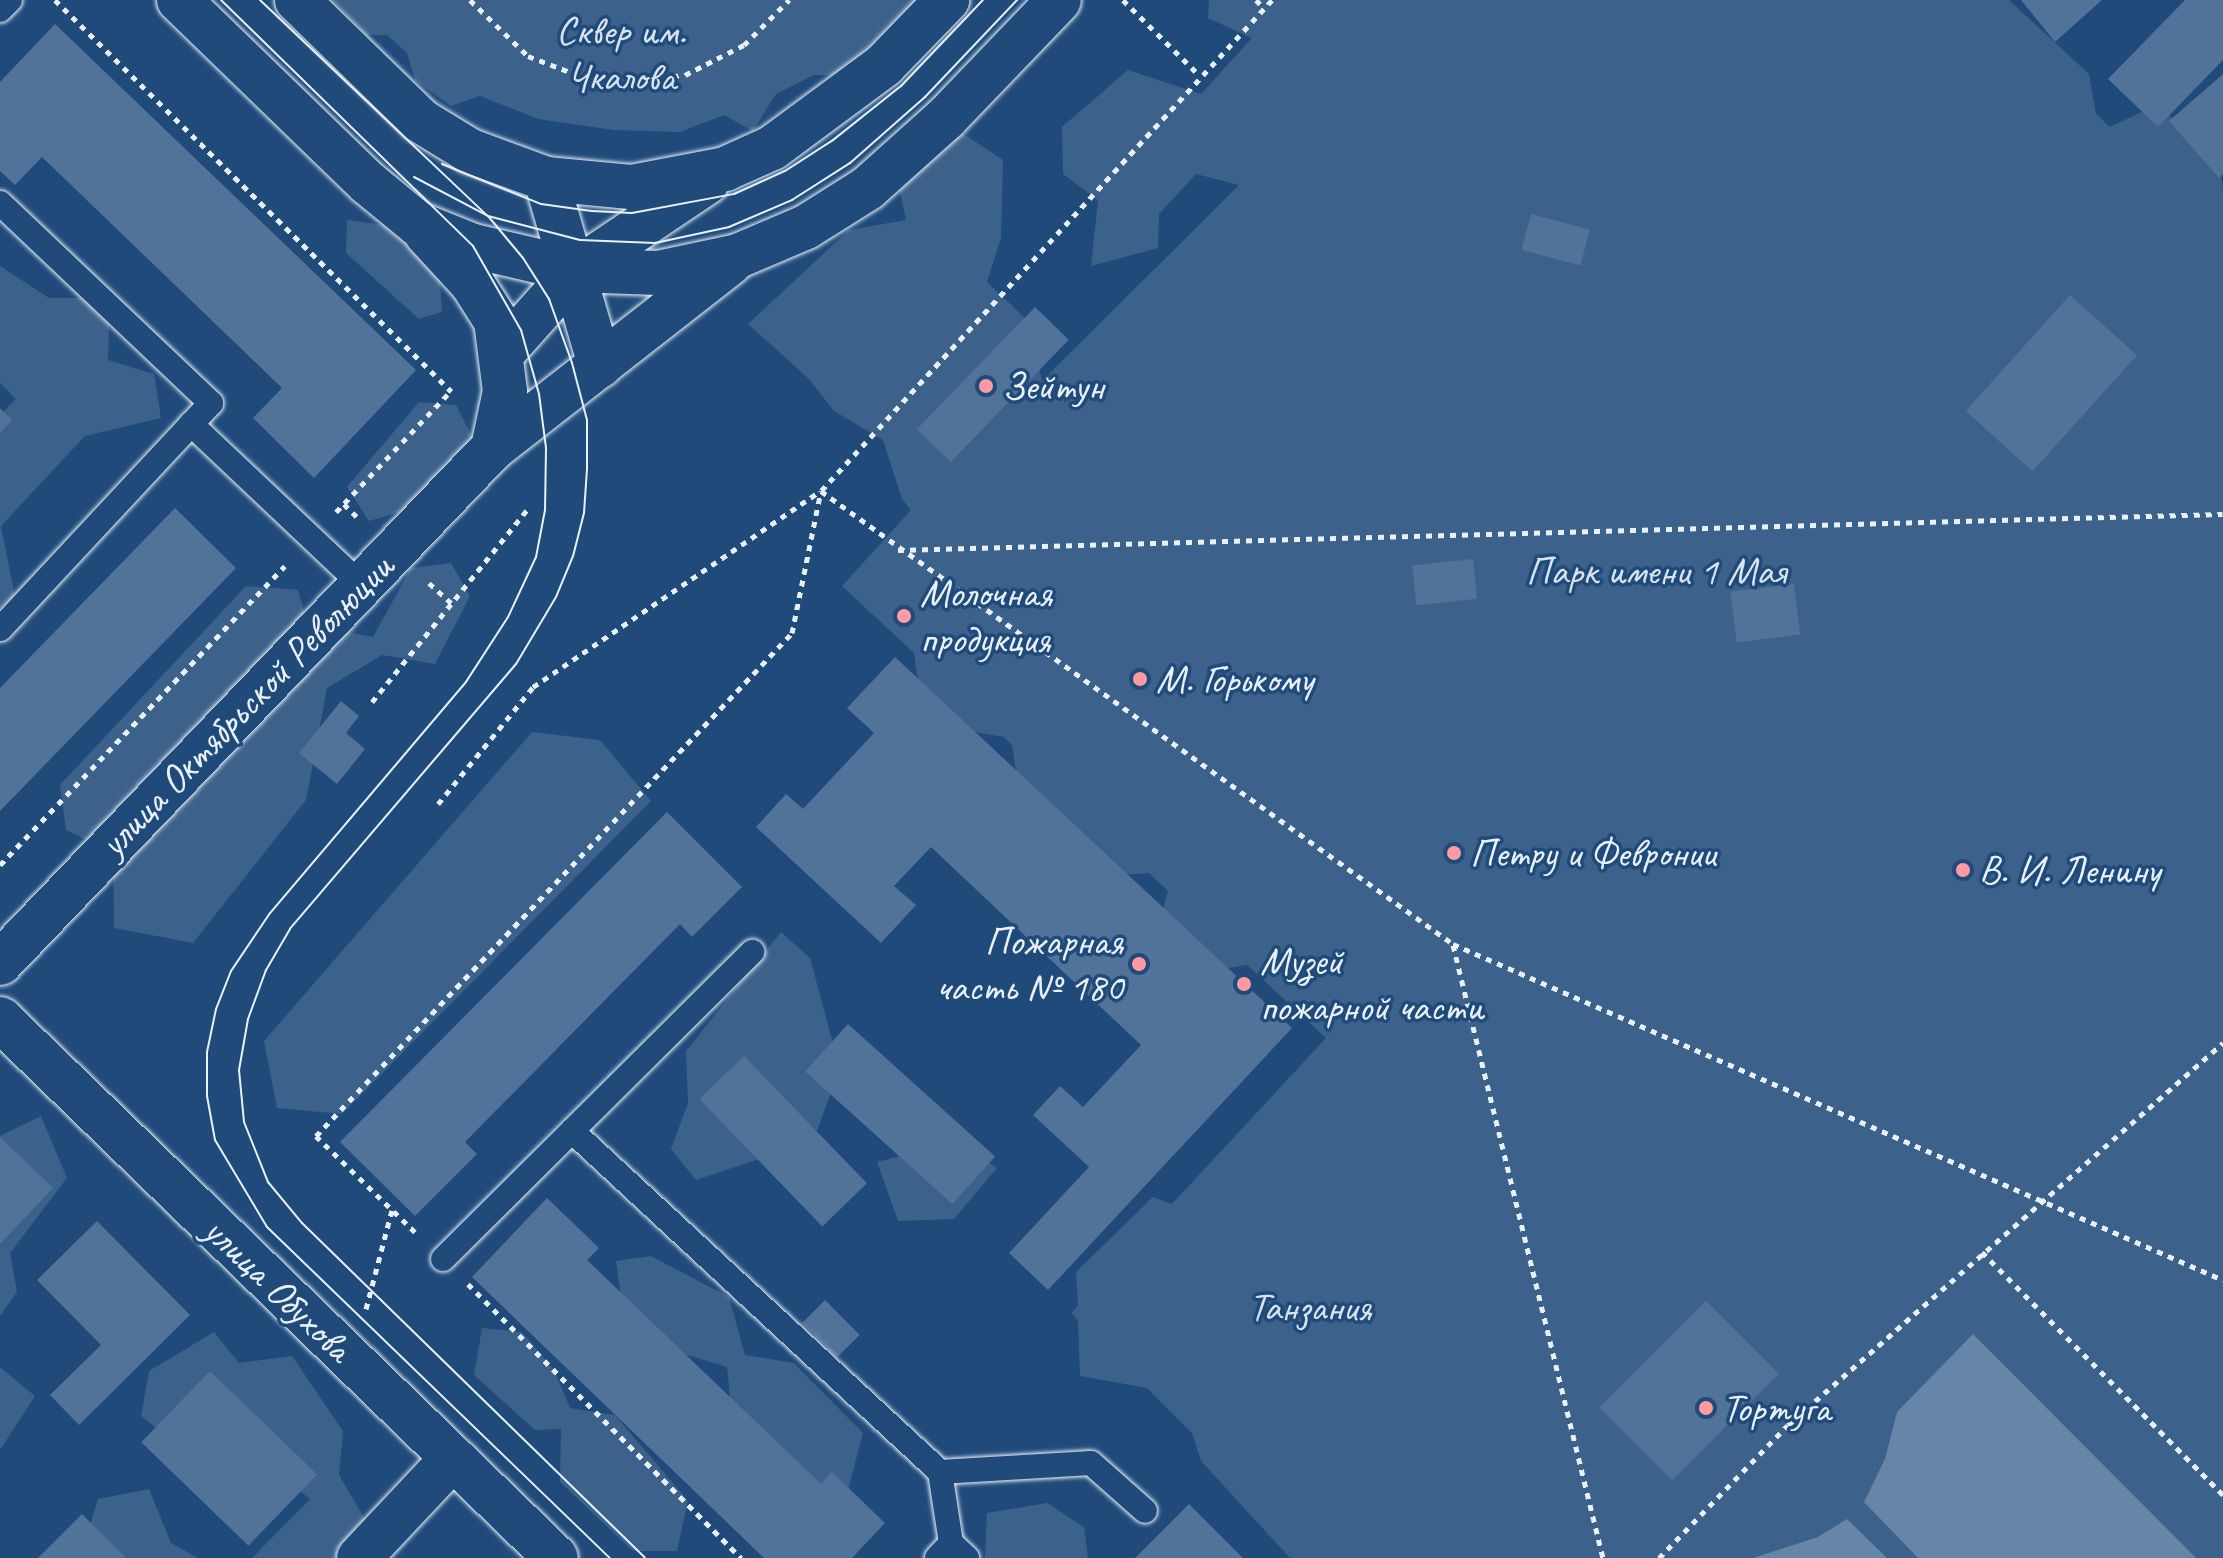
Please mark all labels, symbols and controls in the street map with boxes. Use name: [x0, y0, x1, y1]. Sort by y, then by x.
park label: Сквер им. Чкалова: [558, 7, 684, 101]
place label: Зейтун: [1002, 362, 1104, 410]
marker: Зейтун: [977, 377, 995, 395]
street label: улица Октябрьской Революции: [88, 542, 404, 868]
park label: Парк имени 1 Мая: [1528, 547, 1784, 595]
place label: Молочная продукция: [920, 569, 1052, 663]
marker: Молочная продукция: [895, 607, 913, 625]
place label: М. Горькому: [1156, 655, 1313, 703]
marker: М. Горькому: [1131, 670, 1149, 688]
place label: Петру и Февронии: [1470, 829, 1716, 877]
marker: Петру и Февронии: [1445, 844, 1463, 862]
place label: В. И. Ленину: [1979, 846, 2160, 894]
marker: В. И. Ленину: [1954, 861, 1972, 879]
place label: Пожарная часть № 180: [937, 917, 1123, 1011]
place label: Музей пожарной части: [1260, 937, 1483, 1031]
marker: Пожарная часть № 180: [1130, 955, 1148, 973]
marker: Музей пожарной части: [1235, 975, 1253, 993]
street label: улица Обухова: [194, 1206, 362, 1372]
park label: Танзания: [1249, 1283, 1371, 1331]
place label: Тортуга: [1722, 1384, 1830, 1432]
marker: Тортуга: [1697, 1399, 1715, 1417]

